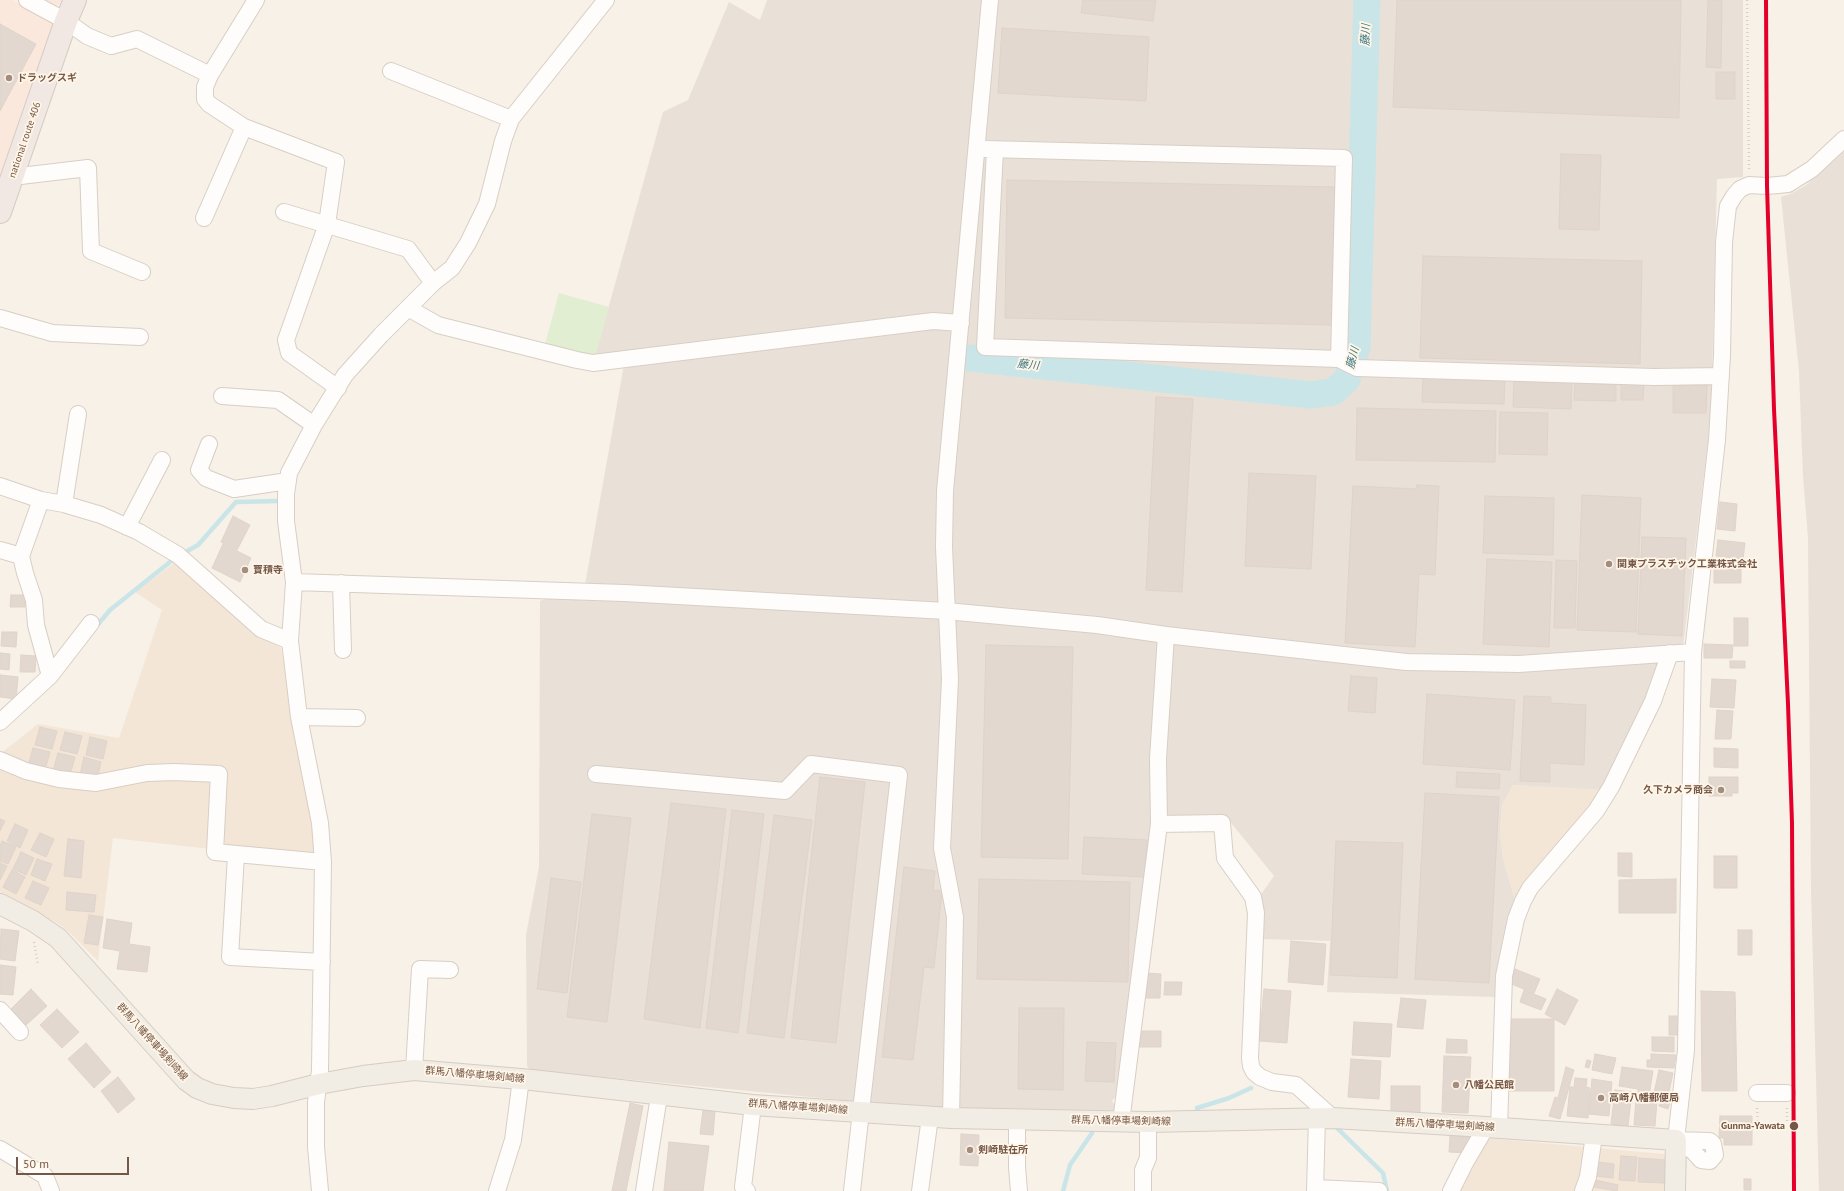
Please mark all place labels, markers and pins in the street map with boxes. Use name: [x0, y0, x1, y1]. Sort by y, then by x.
place label: ドラッグスギ: [17, 72, 77, 84]
marker: ドラッグスギ: [4, 73, 14, 83]
place label: 関東プラスチック工業株式会社: [1617, 558, 1757, 570]
marker: 関東プラスチック工業株式会社: [1604, 559, 1614, 569]
place label: 寶積寺: [253, 564, 283, 576]
marker: 寶積寺: [240, 565, 250, 575]
place label: 久下カメラ商会: [1643, 784, 1713, 796]
marker: 久下カメラ商会: [1716, 785, 1726, 795]
place label: 八幡公民館: [1464, 1079, 1514, 1091]
marker: 八幡公民館: [1451, 1080, 1461, 1090]
place label: 高崎八幡郵便局: [1609, 1092, 1679, 1104]
marker: 高崎八幡郵便局: [1596, 1093, 1606, 1103]
place label: Gunma-Yawata: [1721, 1120, 1785, 1132]
marker: Gunma-Yawata: [1788, 1120, 1800, 1132]
place label: 剣崎駐在所: [978, 1144, 1028, 1156]
marker: 剣崎駐在所: [965, 1145, 975, 1155]

